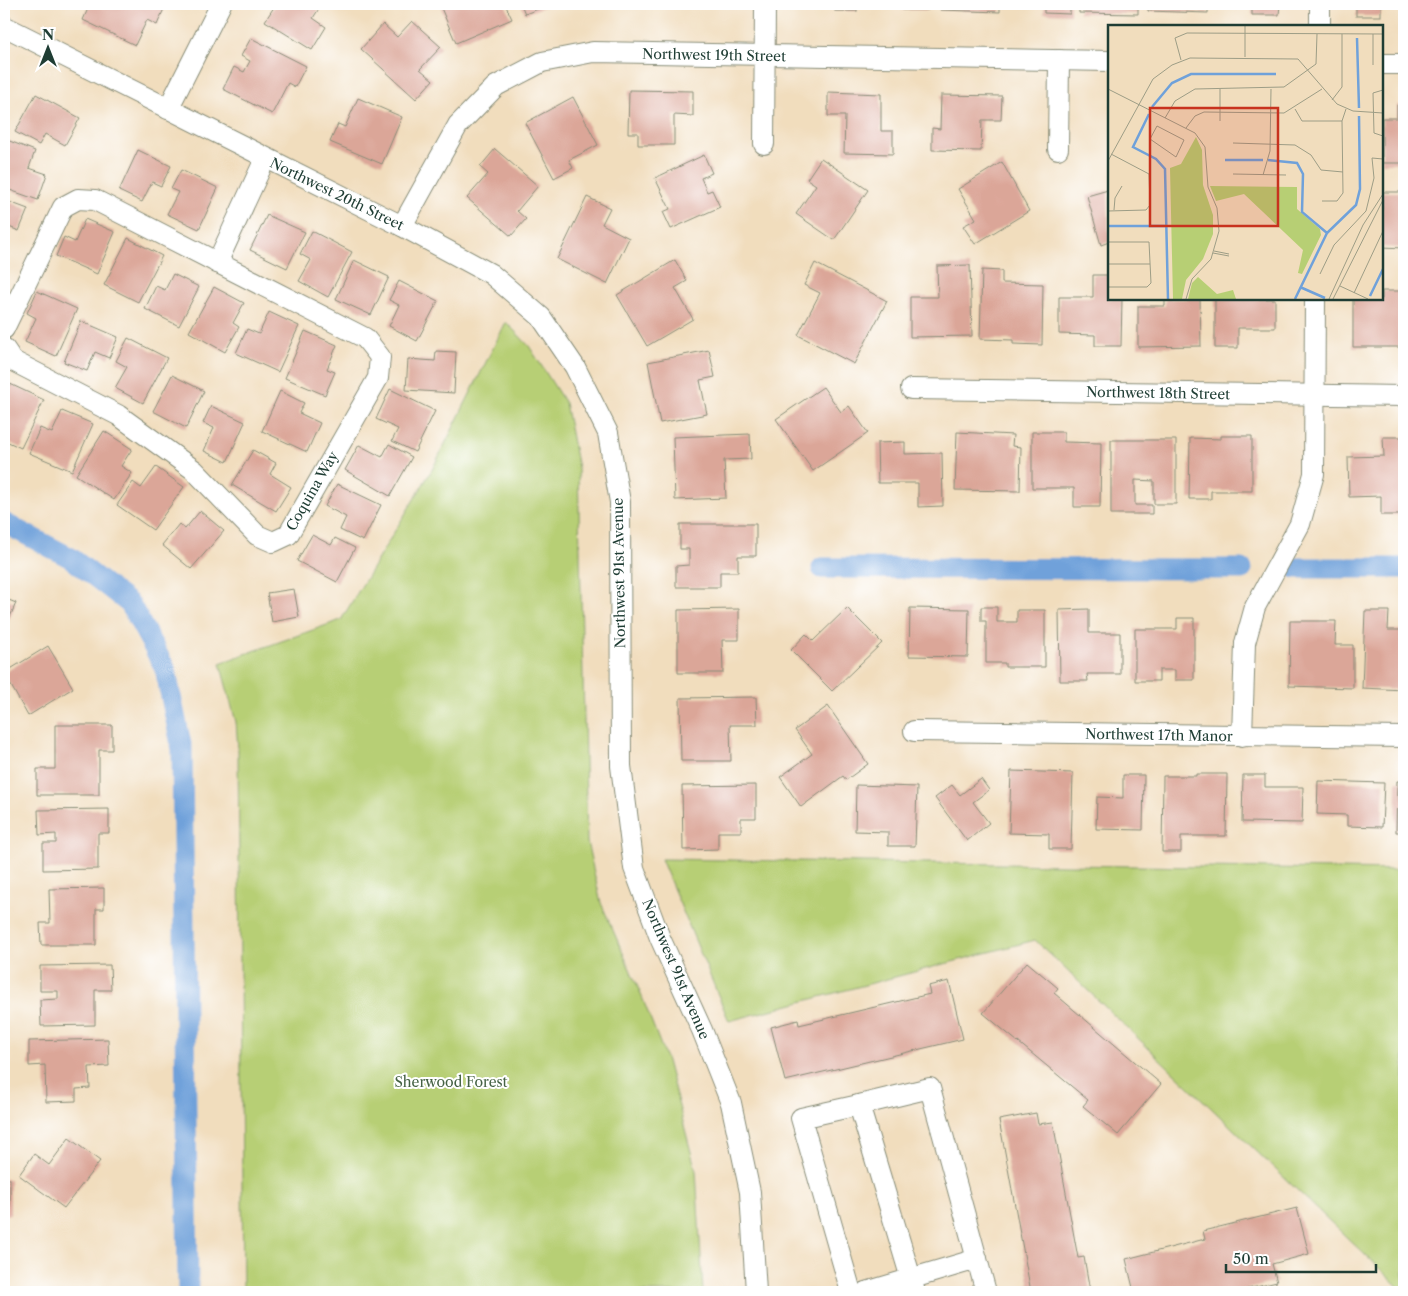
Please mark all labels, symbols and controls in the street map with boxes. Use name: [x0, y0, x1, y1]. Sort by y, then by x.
north arrow: [22, 22, 72, 72]
inset map: [1108, 25, 1383, 300]
text: N: [42, 26, 54, 44]
street label: Northwest 19th Street: [642, 45, 786, 65]
street label: Northwest 20th Street: [267, 154, 407, 234]
street label: Northwest 18th Street: [1086, 383, 1230, 403]
street label: Coquina Way: [282, 448, 342, 534]
street label: Northwest 91st Avenue: [609, 497, 629, 649]
street label: Northwest 17th Manor: [1085, 725, 1233, 745]
street label: Northwest 91st Avenue: [638, 896, 714, 1042]
park label: Sherwood Forest: [394, 1073, 508, 1091]
scale bar: [1226, 1241, 1376, 1273]
text: 50 m: [1233, 1249, 1269, 1268]

